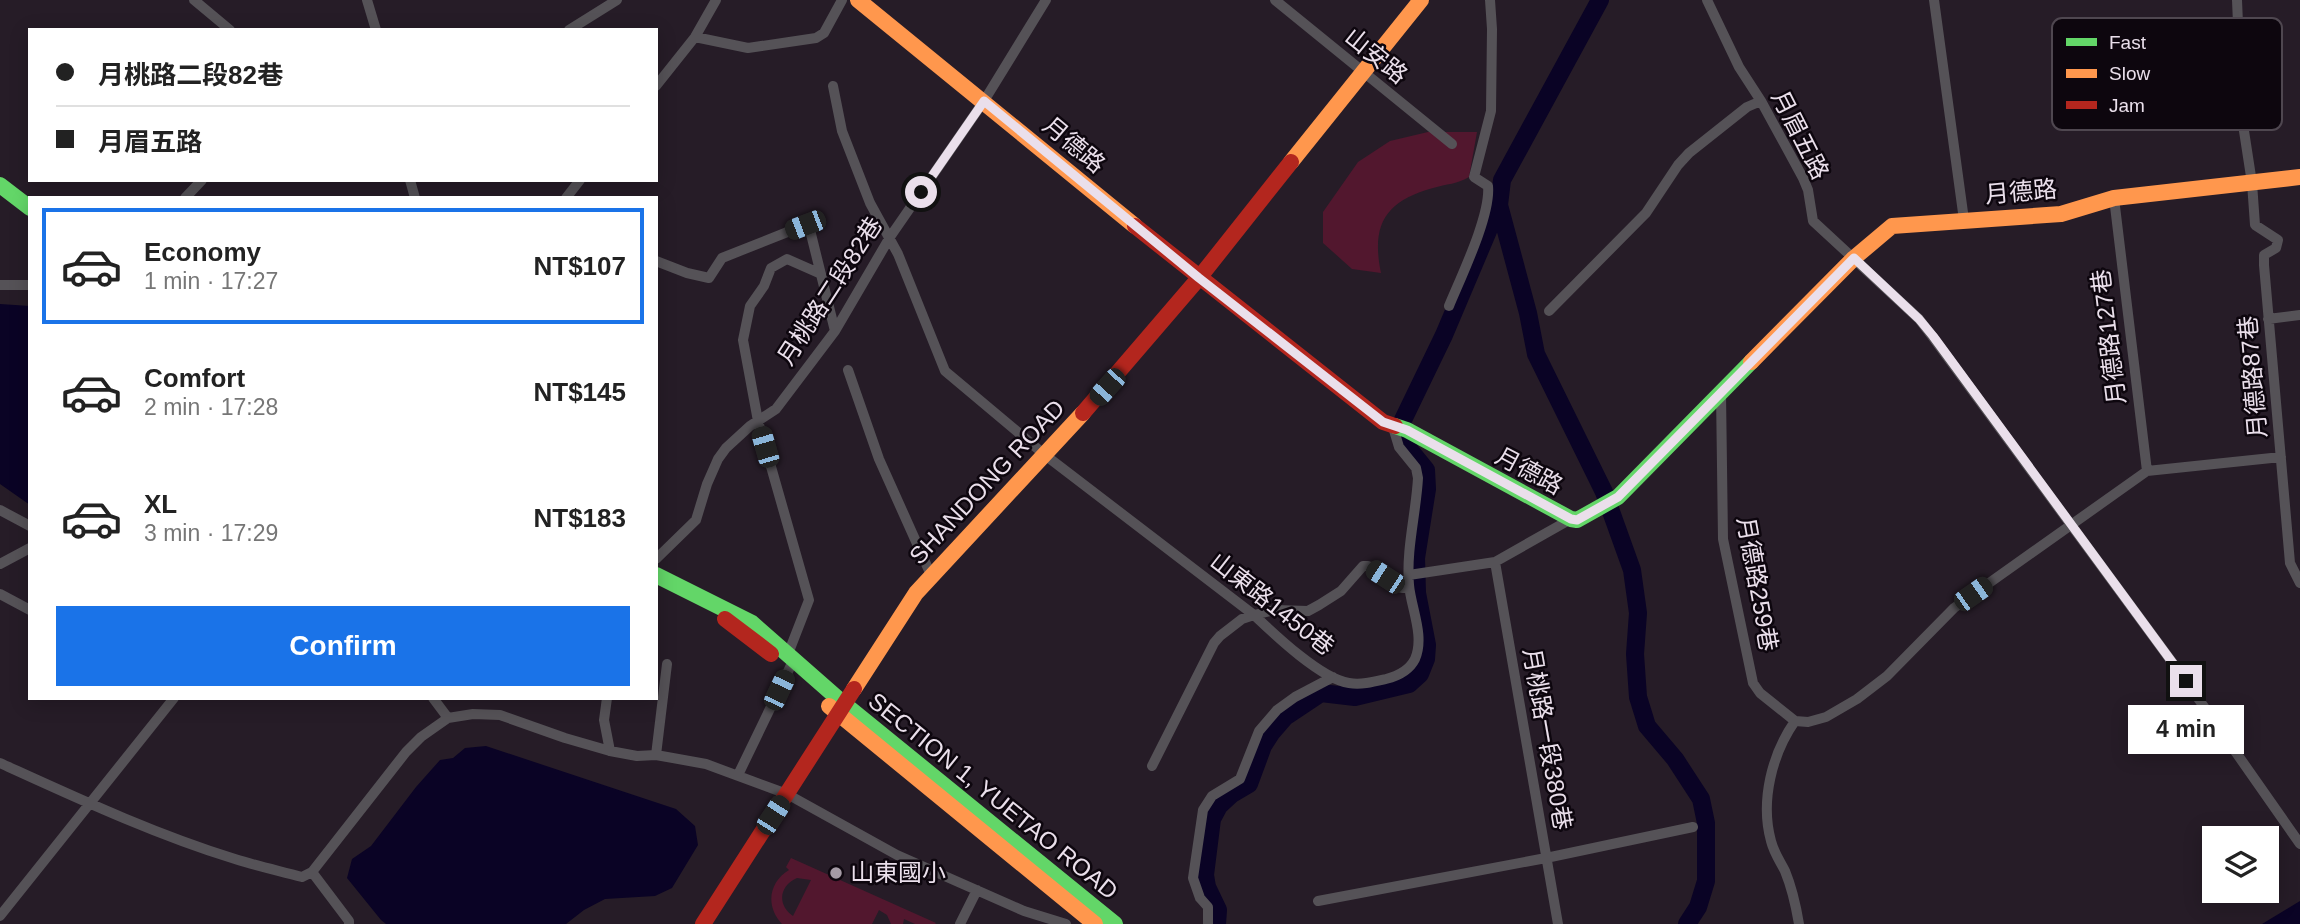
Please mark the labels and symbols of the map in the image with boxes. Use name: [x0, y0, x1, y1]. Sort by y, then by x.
legend: [2052, 18, 2282, 130]
street label: 山安路: [1340, 22, 1413, 89]
text: Fast: [2109, 32, 2147, 53]
text: Slow: [2109, 63, 2150, 84]
street label: 月眉五路: [1767, 86, 1834, 184]
text: Jam: [2109, 95, 2145, 116]
street label: 月德路: [1038, 111, 1111, 178]
street label: 月德路: [1984, 175, 2058, 208]
route start: [905, 176, 937, 208]
car: [782, 208, 829, 242]
street label: 月桃路二段82巷: [772, 212, 887, 370]
street label: 月德路127巷: [2087, 268, 2130, 406]
street label: 月德路87巷: [2234, 315, 2271, 439]
car: [1086, 364, 1129, 410]
street label: SHANDONG ROAD: [904, 394, 1070, 569]
car: [750, 424, 781, 470]
street label: 月德路: [1491, 442, 1567, 499]
street label: 月德路259巷: [1732, 515, 1783, 653]
street label: 山東路1450巷: [1205, 547, 1339, 660]
car: [1362, 557, 1409, 597]
car: [1950, 573, 1997, 615]
street label: 月桃路一段380巷: [1518, 646, 1577, 832]
route end: [2170, 665, 2202, 697]
car: [761, 667, 798, 713]
street label: SECTION 1, YUETAO ROAD: [863, 687, 1123, 904]
callout: 4 min: [2128, 706, 2244, 754]
car: [753, 792, 794, 838]
place label: 山東國小: [850, 859, 946, 886]
marker: 山東國小: [828, 865, 844, 881]

